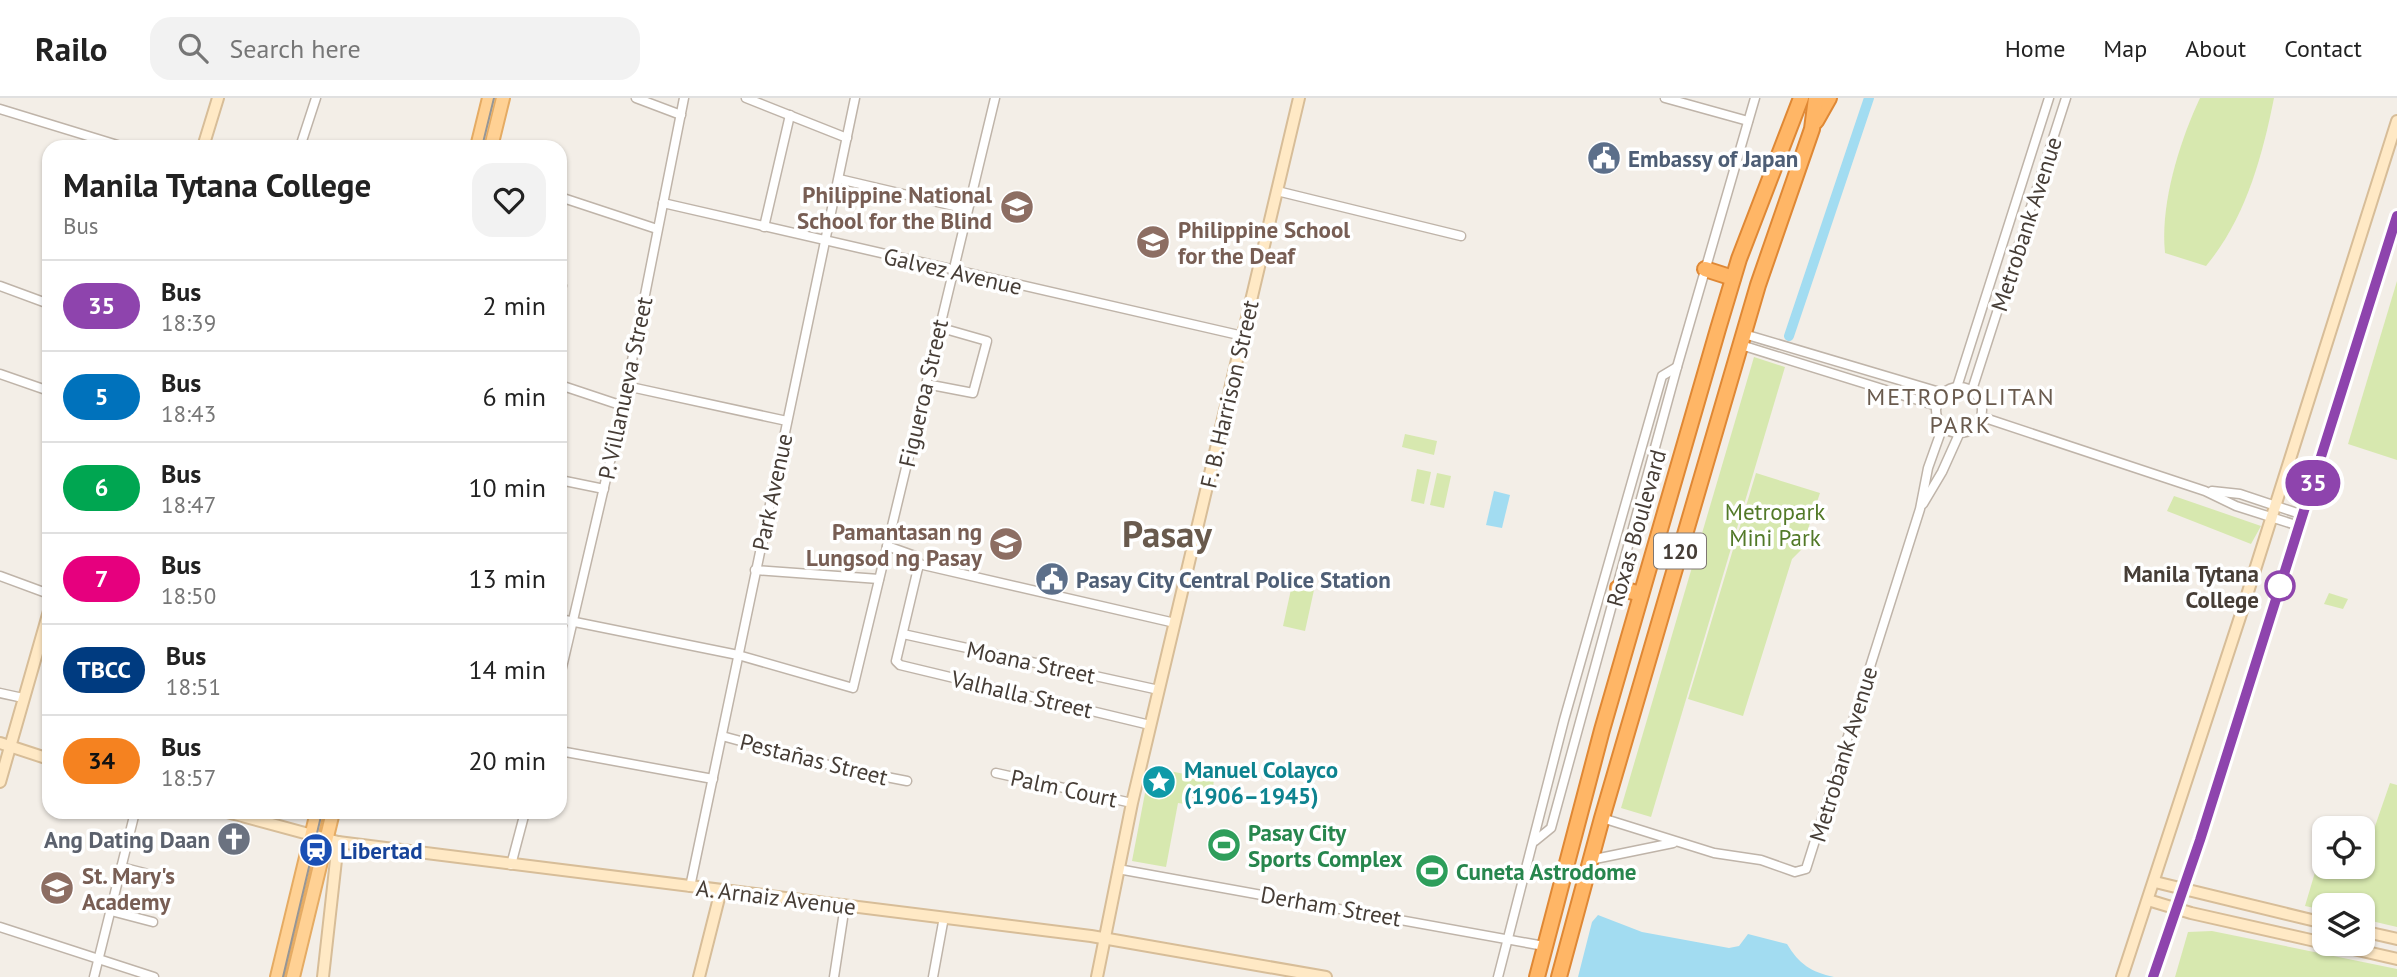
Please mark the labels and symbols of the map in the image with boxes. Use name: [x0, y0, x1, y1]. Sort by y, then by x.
street label: Metrobank Avenue: [1984, 133, 2068, 315]
public building icon: Embassy of Japan: [1585, 139, 1623, 177]
place label: Embassy of Japan: [1628, 144, 1798, 173]
place label: Philippine National School for the Blind: [797, 180, 992, 235]
school or university icon: Philippine National School for the Blind: [998, 188, 1036, 226]
place label: Philippine School for the Deaf: [1178, 215, 1350, 270]
school or university icon: Philippine School for the Deaf: [1134, 223, 1172, 261]
street label: Galvez Avenue: [881, 241, 1025, 301]
street label: P. Villanueva Street: [591, 294, 659, 482]
street label: F. B. Harrison Street: [1193, 297, 1265, 491]
street label: Figueroa Street: [892, 316, 954, 470]
district label: METROPOLITAN PARK: [1866, 381, 2056, 440]
street label: Park Avenue: [745, 431, 799, 553]
street label: Roxas Boulevard: [1600, 446, 1672, 610]
line badge: 35: [2282, 460, 2344, 506]
park label: Metropark Mini Park: [1725, 497, 1825, 552]
district label: Pasay: [1122, 509, 1212, 557]
place label: Pamantasan ng Lungsod ng Pasay: [806, 517, 983, 572]
school or university icon: Pamantasan ng Lungsod ng Pasay: [987, 525, 1025, 563]
road number: 120: [1654, 533, 1706, 568]
place label: Manila Tytana College: [2123, 559, 2259, 614]
public building icon: Pasay City Central Police Station: [1033, 560, 1071, 598]
place label: Pasay City Central Police Station: [1076, 565, 1391, 594]
marker: Manila Tytana College: [2265, 571, 2295, 601]
street label: Moana Street: [964, 634, 1098, 690]
street label: Valhalla Street: [948, 663, 1095, 724]
street label: Metrobank Avenue: [1803, 663, 1883, 845]
street label: Pestañas Street: [737, 727, 891, 791]
place label: Manuel Colayco (1906–1945): [1184, 755, 1338, 810]
street label: Palm Court: [1008, 763, 1120, 813]
place icon: Manuel Colayco (1906–1945): [1140, 763, 1178, 801]
place label: Pasay City Sports Complex: [1248, 818, 1402, 873]
church icon: Ang Dating Daan: [215, 820, 253, 858]
place label: Ang Dating Daan: [44, 825, 210, 854]
sports icon: Pasay City Sports Complex: [1205, 826, 1243, 864]
station icon: Libertad: [297, 831, 335, 869]
place label: Libertad: [340, 836, 423, 865]
sports icon: Cuneta Astrodome: [1413, 852, 1451, 890]
place label: Cuneta Astrodome: [1456, 857, 1637, 886]
place label: St. Mary's Academy: [82, 861, 175, 916]
school or university icon: St. Mary's Academy: [38, 869, 76, 907]
street label: A. Arnaiz Avenue: [694, 873, 858, 921]
street label: Derham Street: [1259, 879, 1404, 933]

